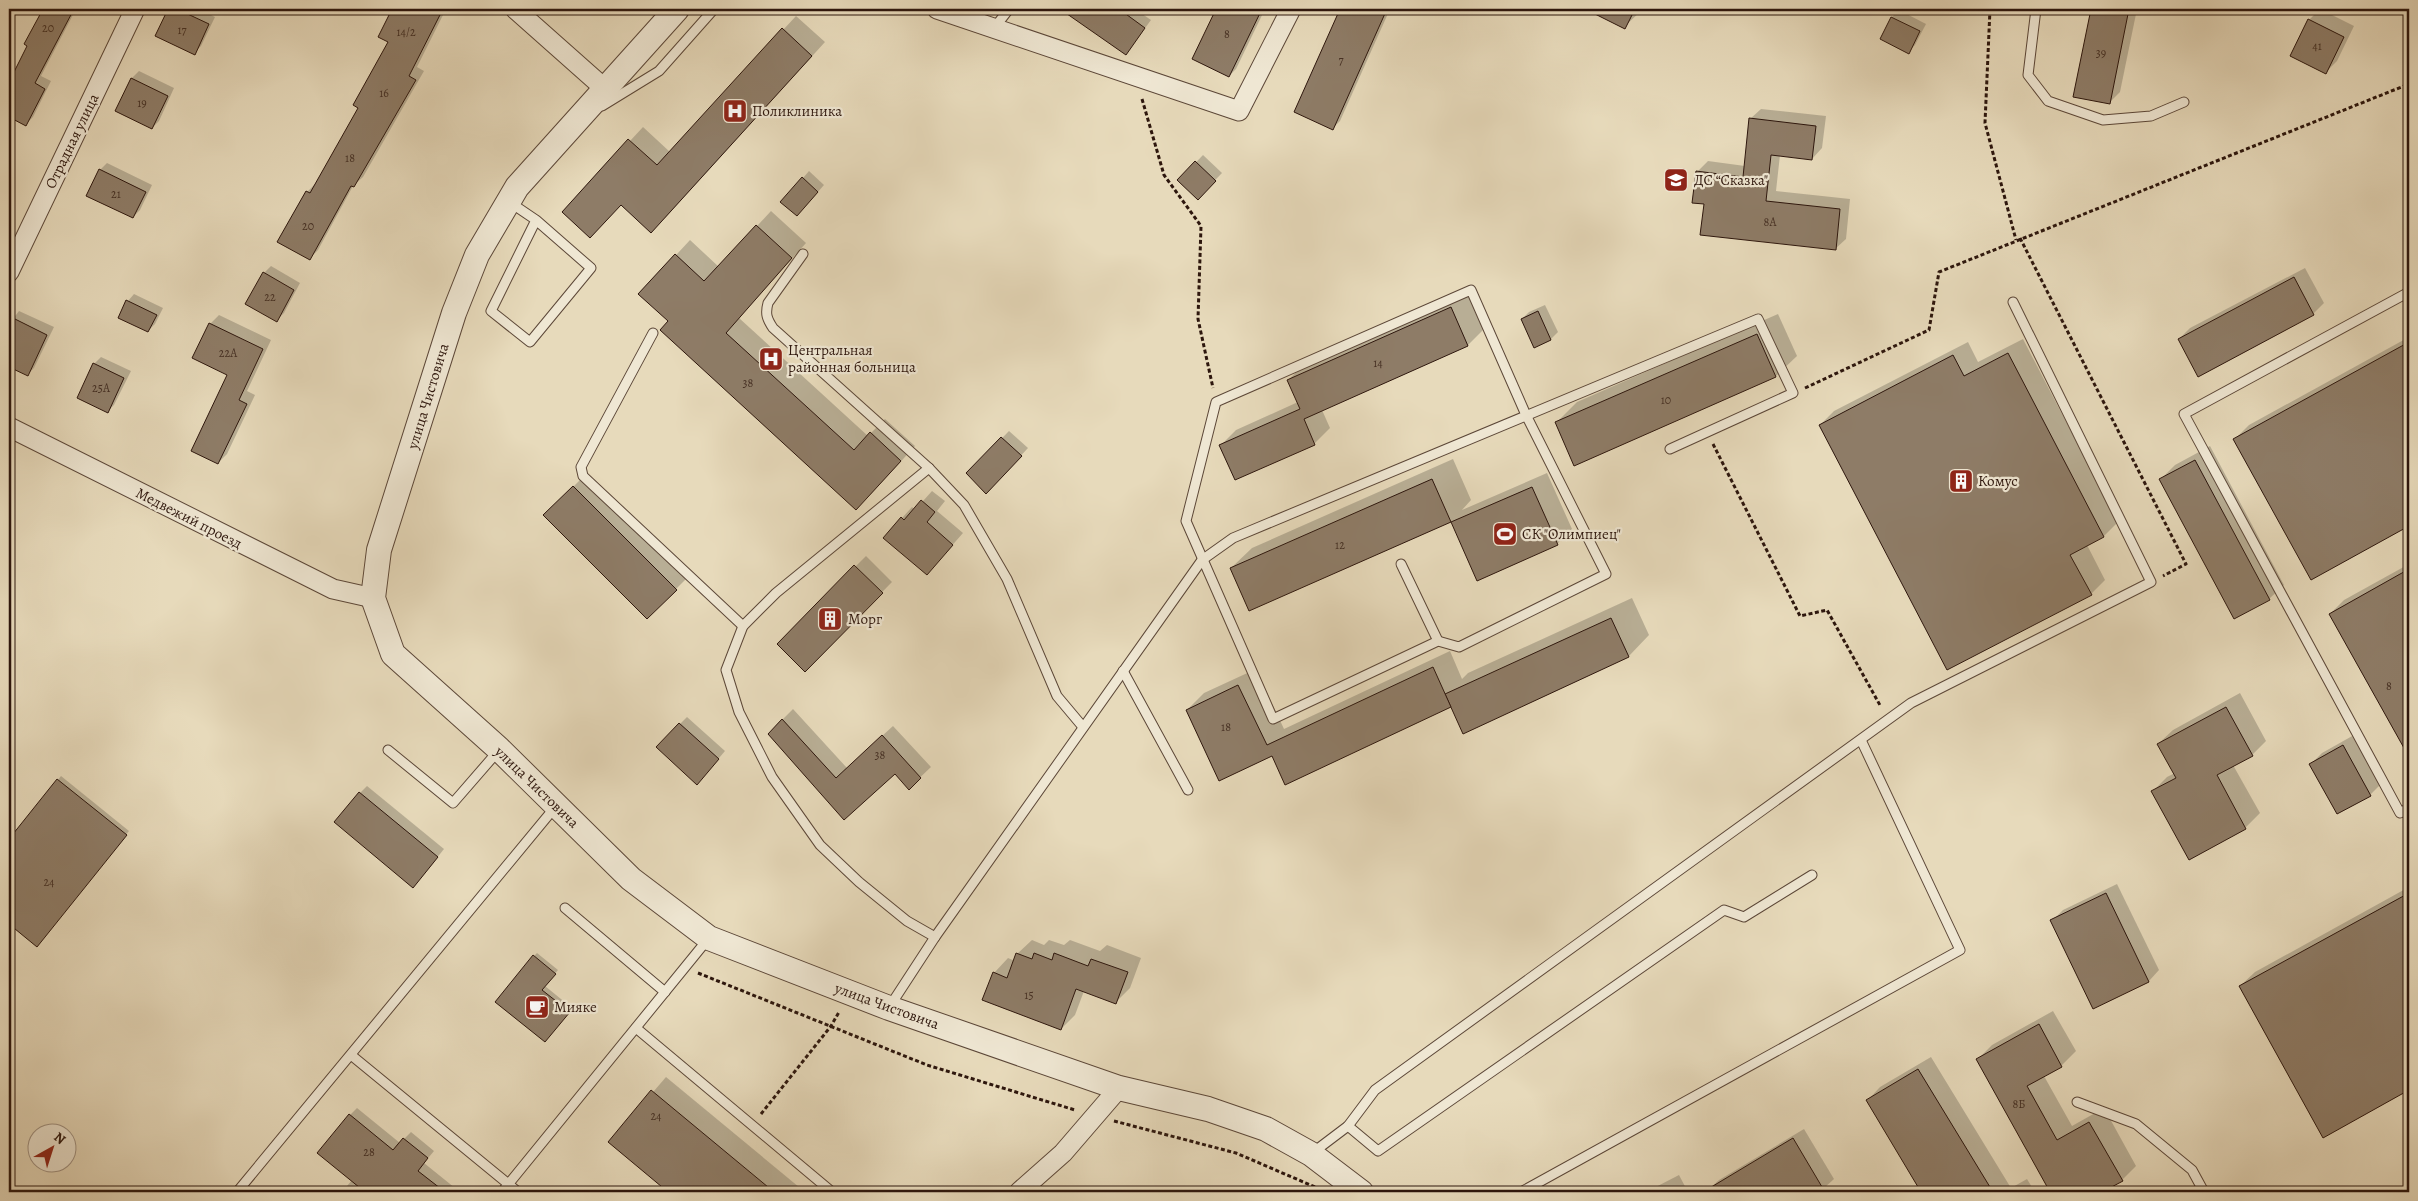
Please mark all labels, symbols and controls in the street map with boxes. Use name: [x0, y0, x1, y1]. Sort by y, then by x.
house number: 20: [42, 20, 54, 36]
house number: 17: [177, 22, 188, 38]
house number: 14/2: [396, 24, 416, 40]
house number: 8: [1224, 26, 1230, 42]
house number: 41: [2312, 38, 2322, 54]
house number: 39: [2096, 45, 2106, 61]
house number: 7: [1338, 52, 1344, 68]
house number: 16: [379, 85, 389, 101]
street label: Отрадная улица: [40, 90, 104, 192]
house number: 19: [137, 95, 147, 111]
hospital icon: Поликлиника: [722, 98, 748, 124]
place label: Поликлиника: [752, 101, 842, 121]
house number: 18: [345, 150, 355, 166]
school or university icon: ДС “Сказка": [1663, 167, 1689, 193]
place label: ДС “Сказка": [1694, 170, 1768, 190]
house number: 21: [111, 186, 121, 202]
house number: 8А: [1764, 214, 1777, 230]
house number: 20: [302, 218, 314, 234]
house number: 22: [264, 289, 276, 305]
place label: Центральная районная больница: [788, 340, 916, 377]
street label: улица Чистовича: [402, 341, 454, 452]
house number: 22А: [219, 345, 238, 361]
hospital icon: Центральная районная больница: [758, 346, 784, 372]
house number: 14: [1373, 355, 1383, 371]
house number: 38: [743, 375, 754, 391]
house number: 25А: [92, 380, 111, 396]
house number: 10: [1661, 392, 1671, 408]
building icon: Комус: [1948, 468, 1974, 494]
place label: Комус: [1978, 471, 2018, 491]
street label: Медвежий проезд: [132, 483, 246, 553]
sports icon: СК "Олимпиец": [1492, 521, 1518, 547]
place label: СК "Олимпиец": [1522, 524, 1621, 544]
house number: 12: [1335, 537, 1345, 553]
building icon: Морг: [817, 606, 843, 632]
place label: Морг: [848, 609, 883, 629]
house number: 8: [2386, 678, 2392, 694]
house number: 18: [1221, 719, 1231, 735]
street label: улица Чистовича: [490, 741, 583, 832]
house number: 38: [875, 747, 886, 763]
house number: 24: [43, 874, 55, 890]
street label: улица Чистовича: [831, 978, 942, 1034]
house number: 15: [1024, 987, 1034, 1003]
cafe icon: Мияке: [524, 994, 550, 1020]
place label: Мияке: [554, 997, 597, 1017]
house number: 8Б: [2013, 1096, 2025, 1112]
house number: 24: [650, 1108, 662, 1124]
north arrow: [28, 1124, 78, 1174]
text: N: [50, 1128, 70, 1149]
house number: 28: [363, 1144, 375, 1160]

